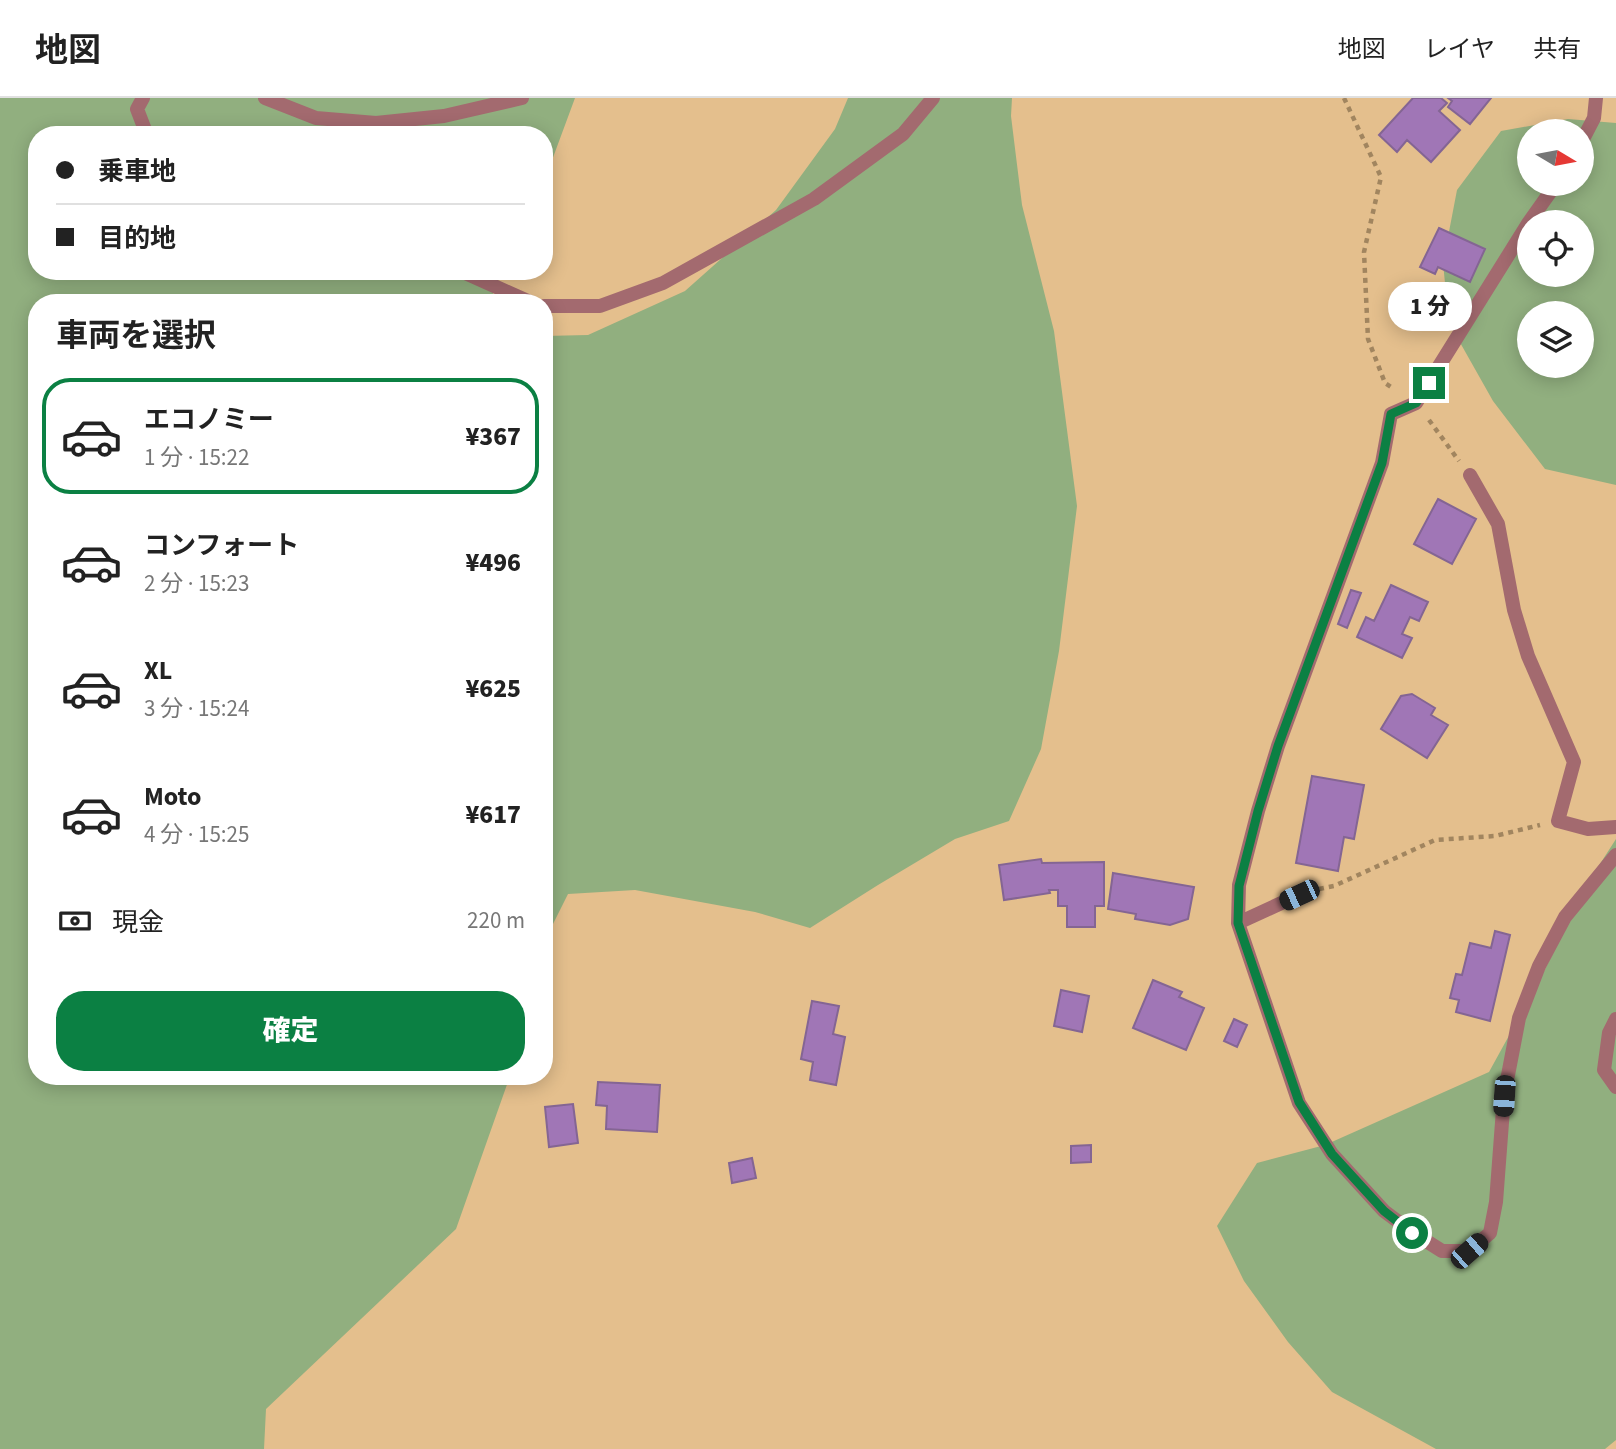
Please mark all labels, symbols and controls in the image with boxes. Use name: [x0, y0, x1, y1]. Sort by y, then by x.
text: 地図: [35, 27, 101, 74]
text: 地図: [1338, 32, 1386, 67]
text: レイヤ: [1424, 32, 1495, 67]
text: 共有: [1533, 32, 1581, 67]
north arrow: [1517, 119, 1594, 196]
map controls: [1517, 119, 1594, 378]
text: 乗車地: [98, 153, 176, 190]
button: locate: [1517, 210, 1594, 287]
text: 目的地: [98, 220, 176, 257]
callout: 1 分: [1387, 282, 1471, 330]
text: 1 分: [1410, 290, 1450, 323]
button: layers: [1517, 301, 1594, 378]
text: 車両を選択: [56, 313, 216, 359]
route end: [1413, 367, 1445, 399]
text: エコノミー: [144, 401, 274, 438]
icon: car: [60, 405, 123, 468]
text: ¥367: [465, 418, 521, 455]
text: 1 分 · 15:22: [144, 441, 249, 474]
text: コンフォート: [144, 527, 299, 564]
icon: car: [60, 531, 123, 594]
text: ¥496: [465, 544, 521, 581]
text: 2 分 · 15:23: [144, 567, 249, 600]
text: XL: [144, 652, 172, 689]
icon: car: [60, 657, 123, 720]
text: ¥625: [465, 670, 521, 707]
text: 3 分 · 15:24: [144, 692, 249, 725]
text: Moto: [144, 778, 201, 815]
icon: car: [60, 783, 123, 846]
text: ¥617: [465, 796, 521, 833]
text: 4 分 · 15:25: [144, 818, 249, 851]
car: [1276, 877, 1323, 913]
icon: cash: [56, 902, 94, 940]
text: 現金: [112, 904, 164, 941]
text: 220 m: [467, 904, 525, 937]
button: 確定: [56, 991, 525, 1071]
car: [1493, 1074, 1516, 1118]
route start: [1396, 1217, 1428, 1249]
car: [1447, 1229, 1492, 1273]

